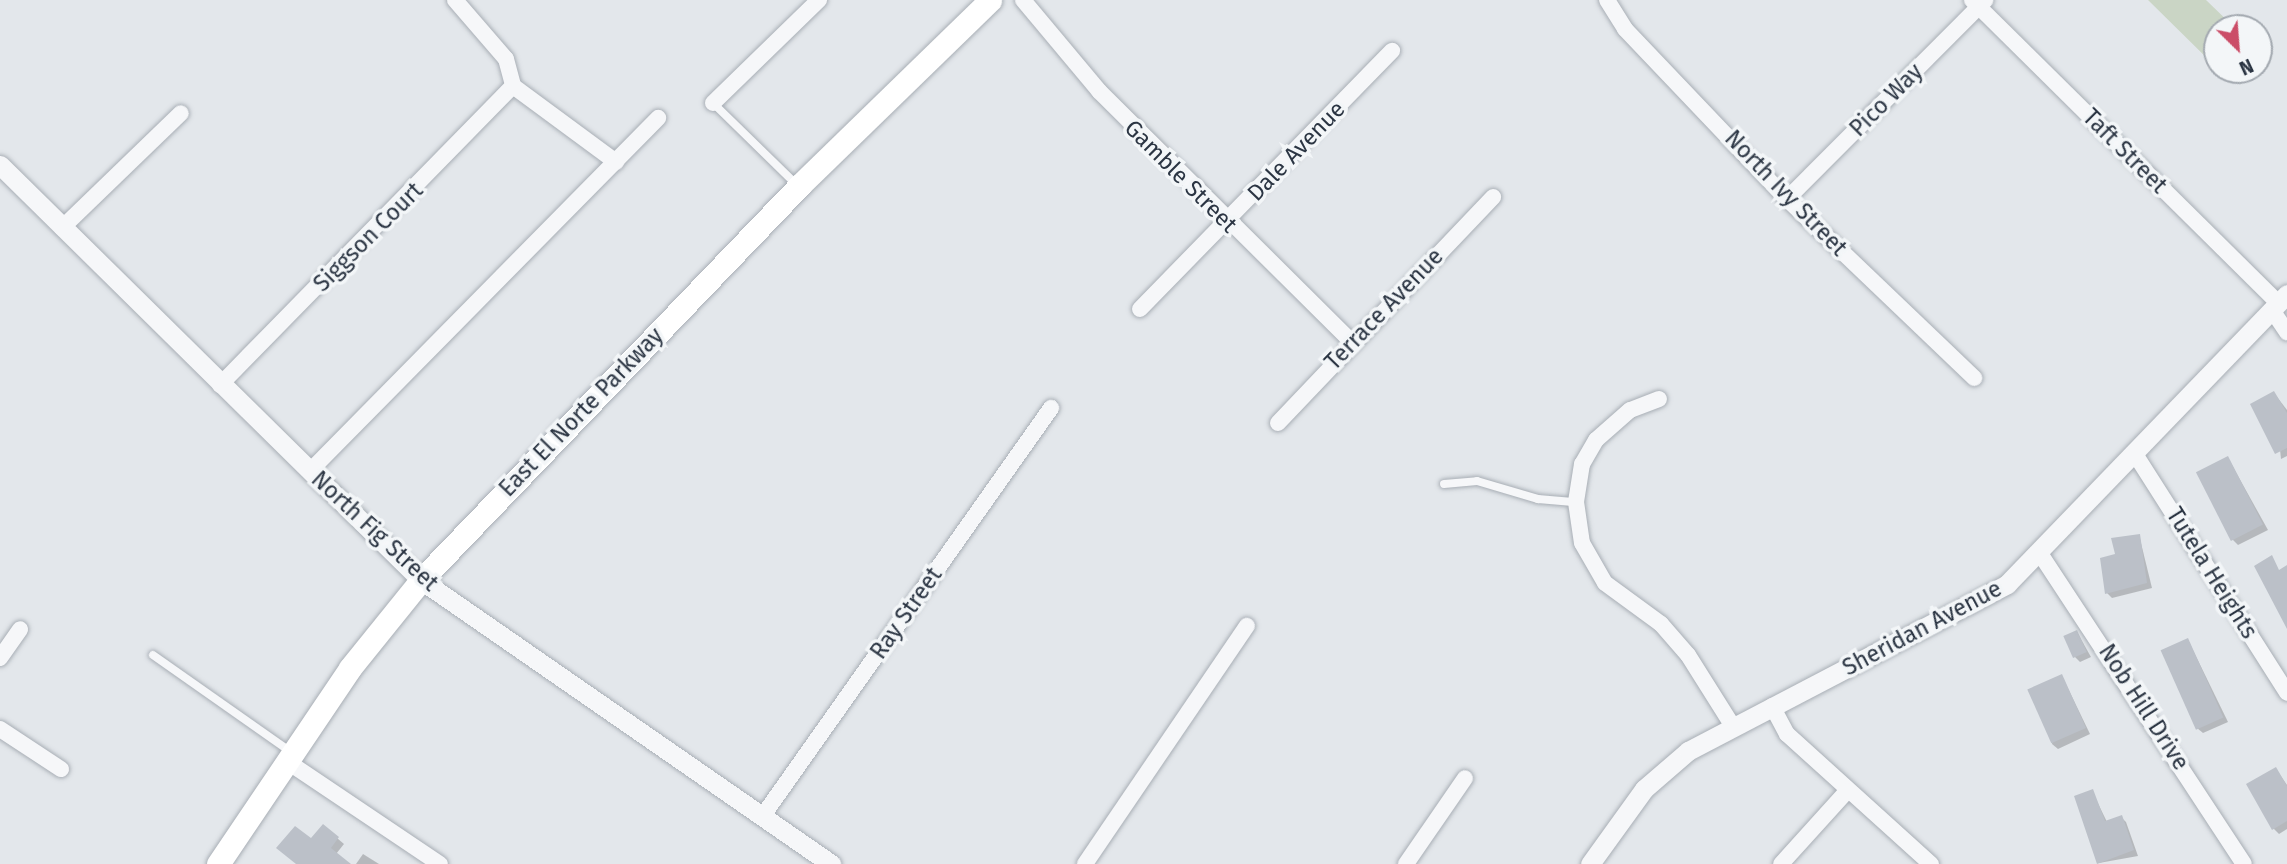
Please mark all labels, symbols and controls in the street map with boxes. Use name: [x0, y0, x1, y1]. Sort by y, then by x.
north arrow: [2203, 14, 2273, 84]
text: N: [2236, 54, 2257, 80]
street label: Pico Way: [1844, 58, 1928, 142]
street label: Dale Avenue: [1241, 95, 1351, 207]
street label: Taft Street: [2077, 103, 2173, 199]
street label: Gamble Street: [1119, 114, 1243, 238]
street label: North Ivy Street: [1719, 124, 1853, 262]
street label: Siggson Court: [308, 177, 428, 297]
street label: Terrace Avenue: [1319, 243, 1449, 375]
street label: East El Norte Parkway: [493, 322, 669, 502]
street label: North Fig Street: [306, 465, 444, 597]
street label: Tutela Heights: [2161, 502, 2263, 644]
street label: Ray Street: [864, 562, 948, 664]
street label: Sheridan Avenue: [1838, 574, 2006, 682]
street label: Nob Hill Drive: [2093, 639, 2195, 775]

